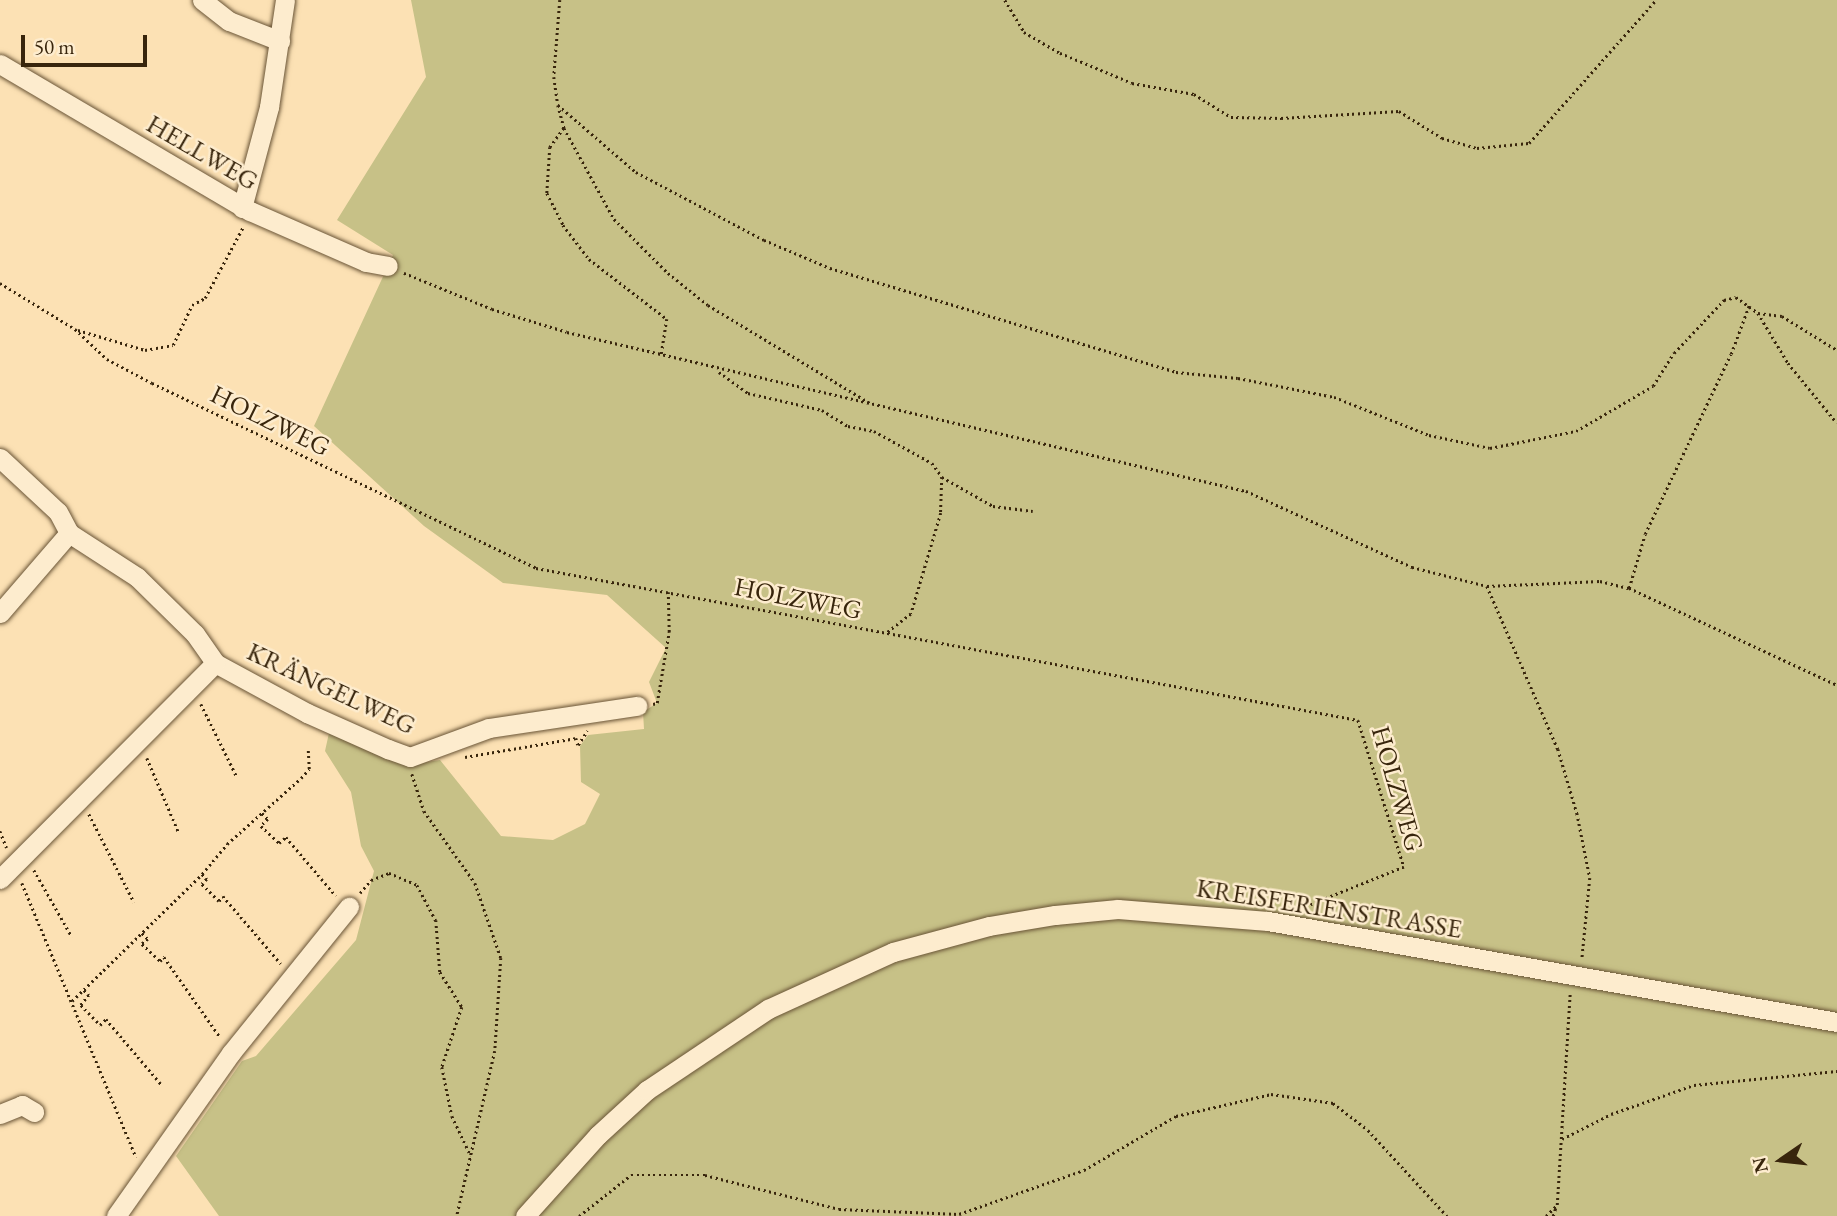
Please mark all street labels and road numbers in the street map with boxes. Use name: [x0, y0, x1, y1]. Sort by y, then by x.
street label: HELLWEG: [141, 109, 263, 197]
street label: HOLZWEG: [205, 379, 335, 463]
street label: HOLZWEG: [732, 571, 864, 627]
street label: KRÄNGELWEG: [242, 636, 420, 742]
street label: HOLZWEG: [1364, 723, 1430, 855]
street label: KREISFERIENSTRASSE: [1194, 873, 1464, 945]

